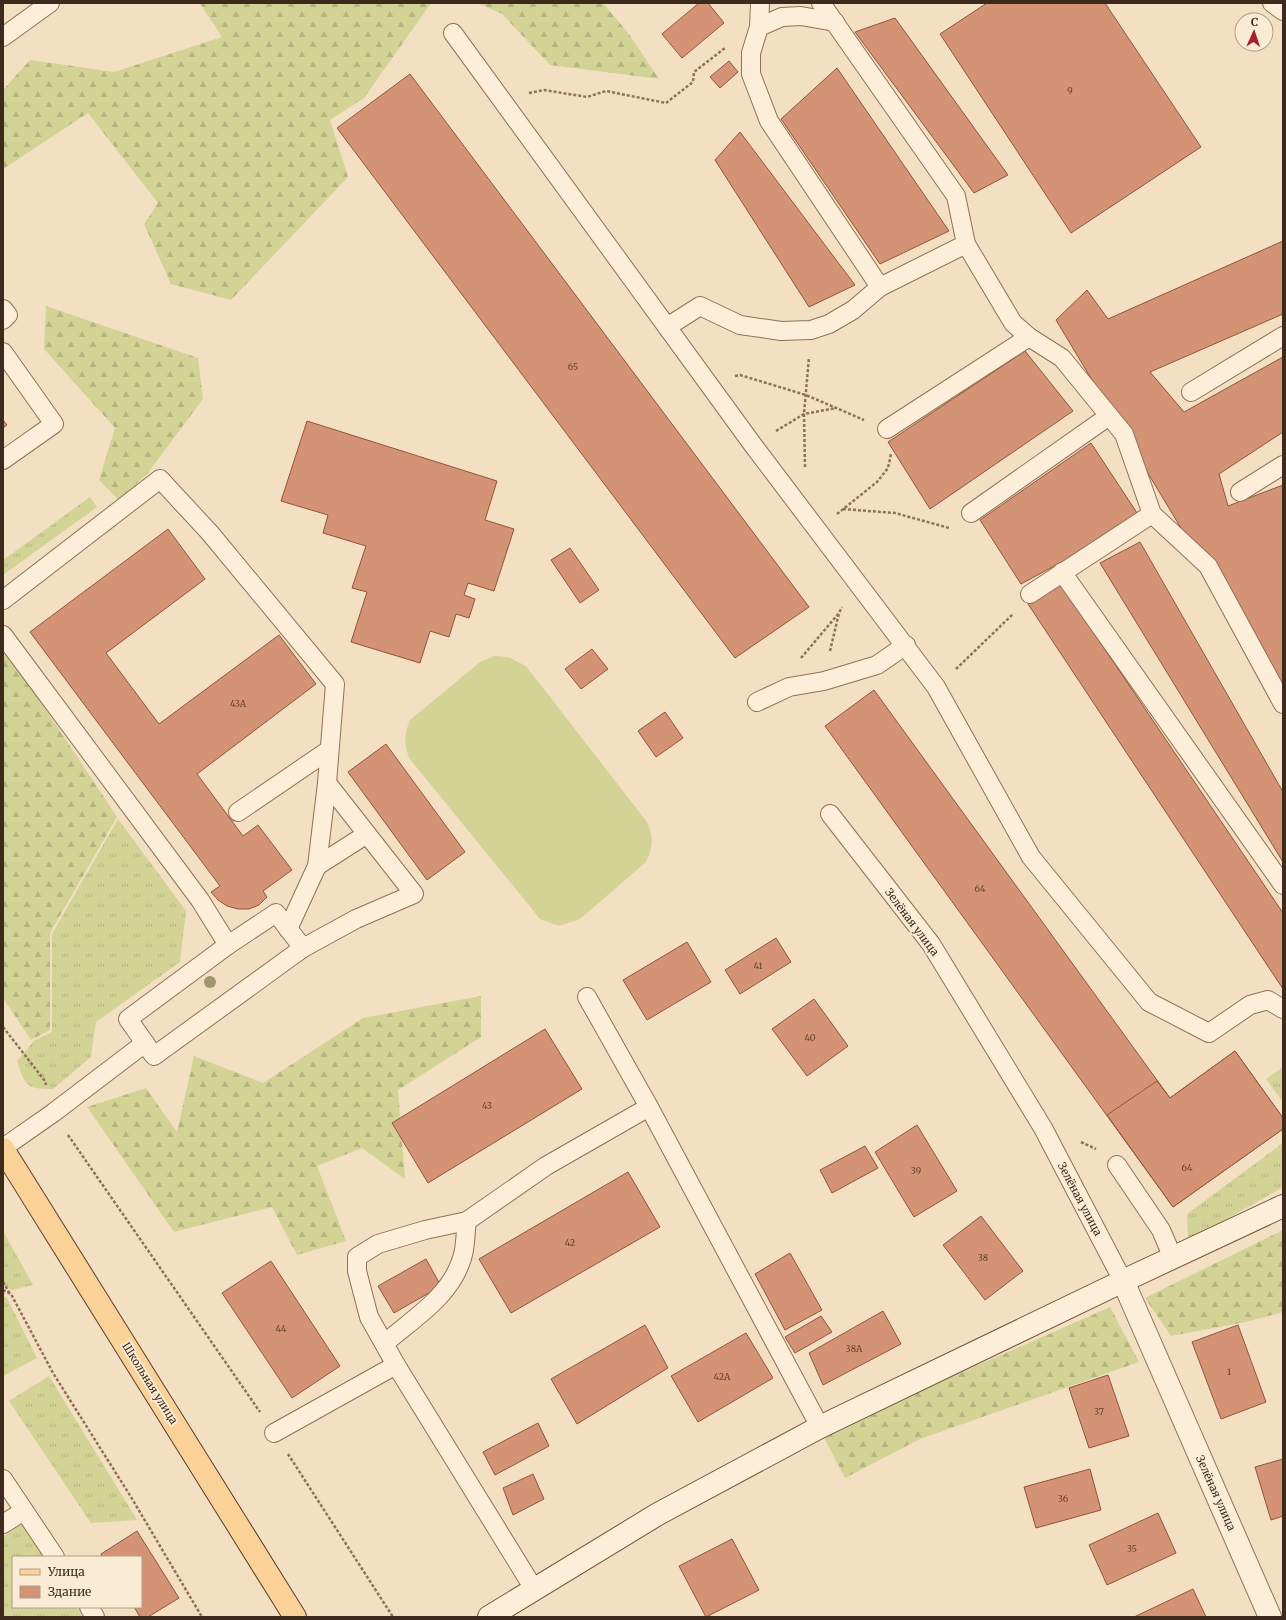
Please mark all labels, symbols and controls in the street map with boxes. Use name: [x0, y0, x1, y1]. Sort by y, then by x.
north arrow: [1234, 12, 1274, 52]
text: С: [1251, 15, 1259, 29]
house number: 9: [1067, 85, 1073, 96]
house number: 65: [568, 361, 578, 372]
house number: 43А: [230, 698, 247, 709]
house number: 64: [975, 883, 986, 894]
street label: Зелёная улица: [882, 885, 942, 959]
house number: 41: [754, 960, 762, 971]
house number: 40: [804, 1032, 816, 1043]
house number: 43: [482, 1100, 492, 1111]
street label: Зелёная улица: [1055, 1160, 1105, 1238]
house number: 64: [1182, 1162, 1193, 1173]
house number: 39: [911, 1165, 921, 1176]
house number: 42: [565, 1237, 575, 1248]
house number: 38: [978, 1252, 988, 1263]
house number: 44: [275, 1323, 287, 1334]
street label: Школьная улица: [119, 1339, 181, 1427]
house number: 38А: [846, 1343, 863, 1354]
house number: 1: [1227, 1366, 1231, 1377]
house number: 42А: [714, 1371, 731, 1382]
house number: 37: [1094, 1406, 1104, 1417]
street label: Зелёная улица: [1193, 1453, 1239, 1533]
house number: 36: [1058, 1493, 1069, 1504]
house number: 35: [1127, 1543, 1137, 1554]
legend: [12, 1556, 142, 1608]
text: Улица: [47, 1564, 85, 1579]
text: Здание: [48, 1584, 91, 1599]

